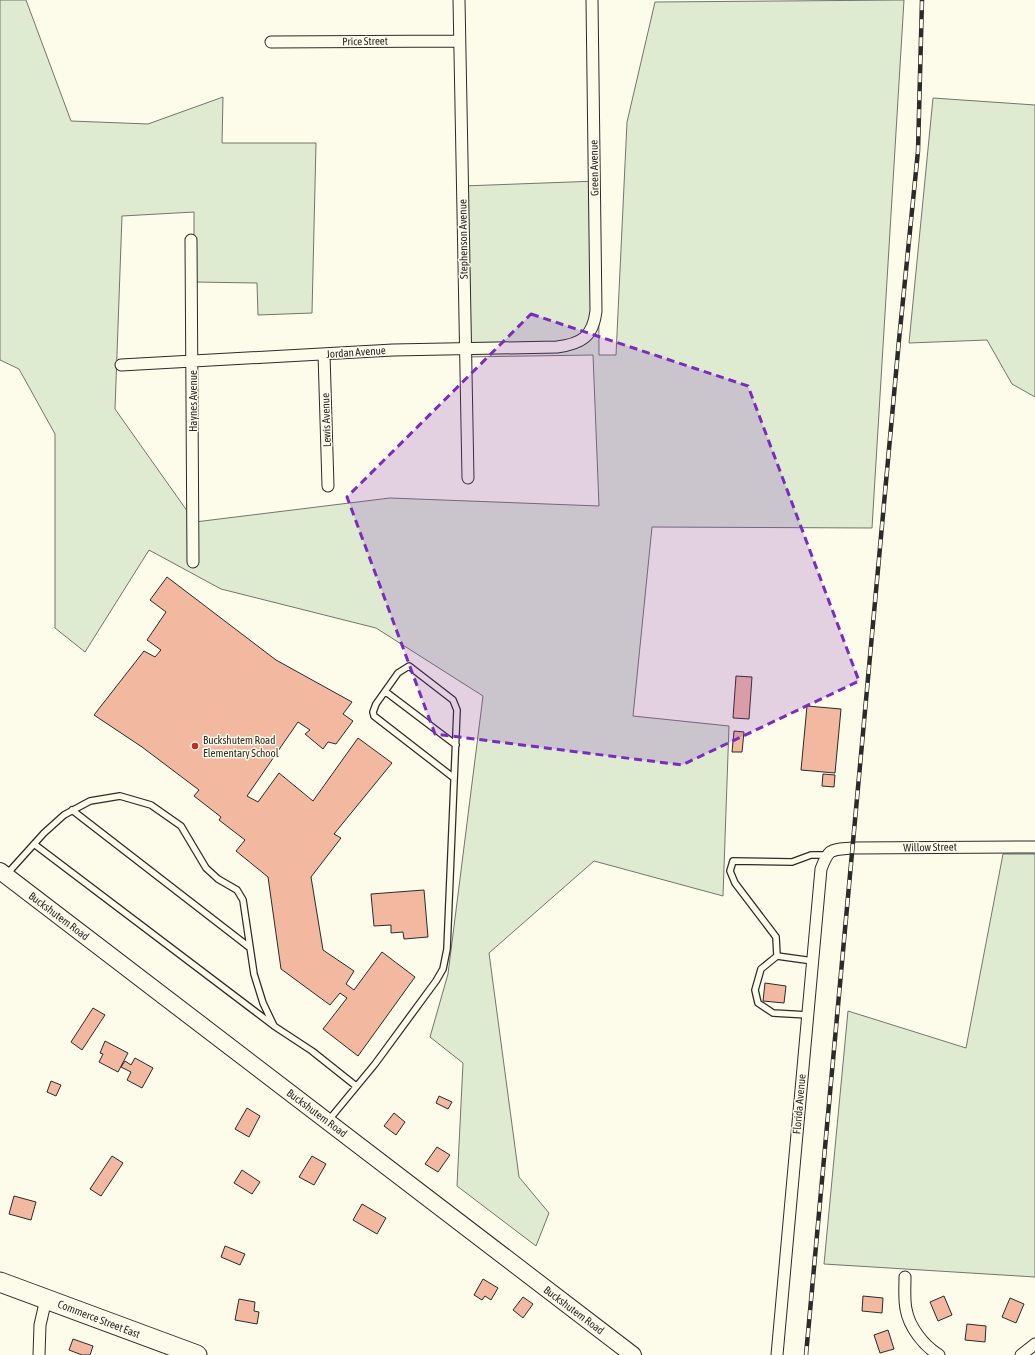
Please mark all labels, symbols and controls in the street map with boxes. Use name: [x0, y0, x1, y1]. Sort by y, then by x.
street label: Price Street: [342, 35, 388, 47]
street label: Green Avenue: [588, 140, 600, 196]
street label: Stephenson Avenue: [456, 199, 470, 279]
street label: Jordan Avenue: [326, 344, 386, 360]
street label: Haynes Avenue: [187, 370, 199, 432]
street label: Lewis Avenue: [319, 393, 333, 447]
place label: Buckshutem Road Elementary School: [203, 734, 279, 759]
marker: Buckshutem Road Elementary School: [190, 741, 200, 751]
street label: Willow Street: [903, 841, 957, 853]
street label: Buckshutem Road: [26, 889, 92, 943]
street label: Florida Avenue: [790, 1073, 808, 1135]
street label: Buckshutem Road: [284, 1086, 350, 1140]
street label: Buckshutem Road: [541, 1283, 607, 1337]
street label: Commerce Street East: [56, 1298, 142, 1340]

